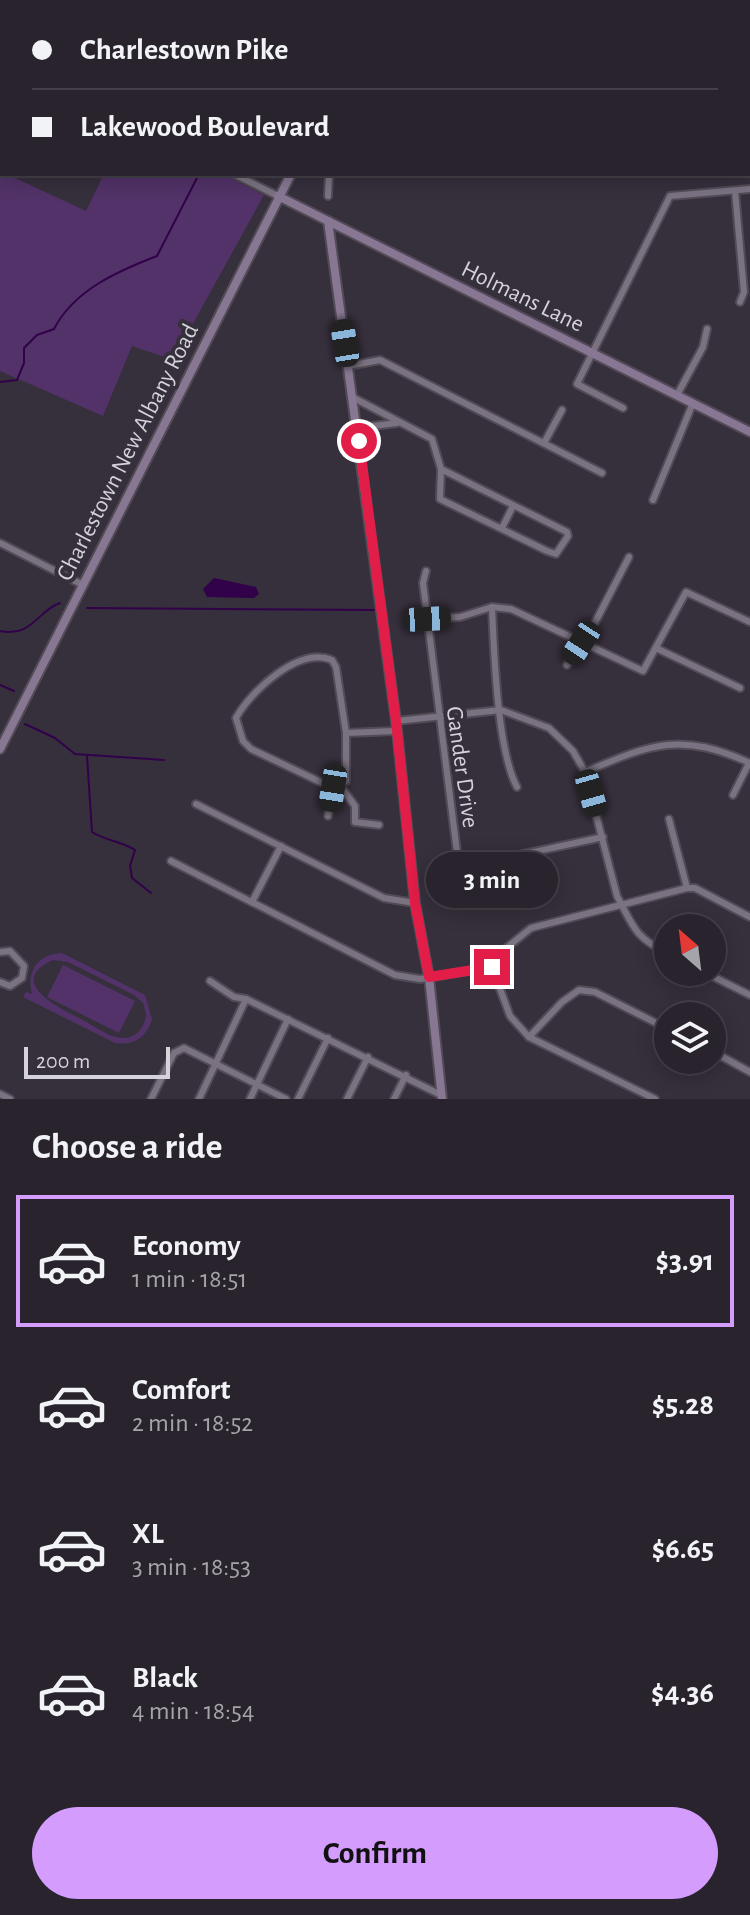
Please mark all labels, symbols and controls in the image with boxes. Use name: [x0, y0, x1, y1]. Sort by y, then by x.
text: Charlestown Pike: [80, 35, 288, 65]
text: Lakewood Boulevard: [80, 112, 330, 142]
street label: Holmans Lane: [457, 257, 588, 337]
car: [329, 317, 361, 369]
street label: Charlestown New Albany Road: [53, 320, 203, 585]
route start: [341, 423, 377, 459]
car: [402, 606, 452, 632]
car: [558, 616, 604, 670]
street label: Gander Drive: [442, 705, 482, 829]
car: [317, 762, 349, 814]
car: [573, 767, 609, 819]
callout: 3 min: [426, 851, 558, 907]
text: 3 min: [464, 867, 520, 893]
north arrow: [654, 914, 726, 986]
map controls: [654, 914, 726, 1074]
route end: [474, 949, 510, 985]
button: layers: [654, 1002, 726, 1074]
scale bar: [24, 1043, 170, 1079]
text: 200 m: [36, 1050, 90, 1072]
text: Choose a ride: [32, 1129, 222, 1165]
icon: car: [36, 1225, 108, 1297]
text: Economy: [132, 1231, 241, 1261]
text: $3.91: [655, 1246, 714, 1276]
text: 1 min · 18:51: [132, 1266, 247, 1292]
icon: car: [36, 1369, 108, 1441]
text: Comfort: [132, 1375, 231, 1405]
text: $5.28: [652, 1390, 714, 1420]
text: 2 min · 18:52: [132, 1410, 253, 1436]
icon: car: [36, 1513, 108, 1585]
text: XL: [132, 1519, 164, 1549]
text: $6.65: [652, 1534, 714, 1564]
text: 3 min · 18:53: [132, 1554, 251, 1580]
icon: car: [36, 1657, 108, 1729]
text: Black: [132, 1663, 198, 1693]
text: $4.36: [651, 1678, 714, 1708]
text: 4 min · 18:54: [132, 1698, 254, 1724]
button: Confirm: [32, 1807, 718, 1899]

